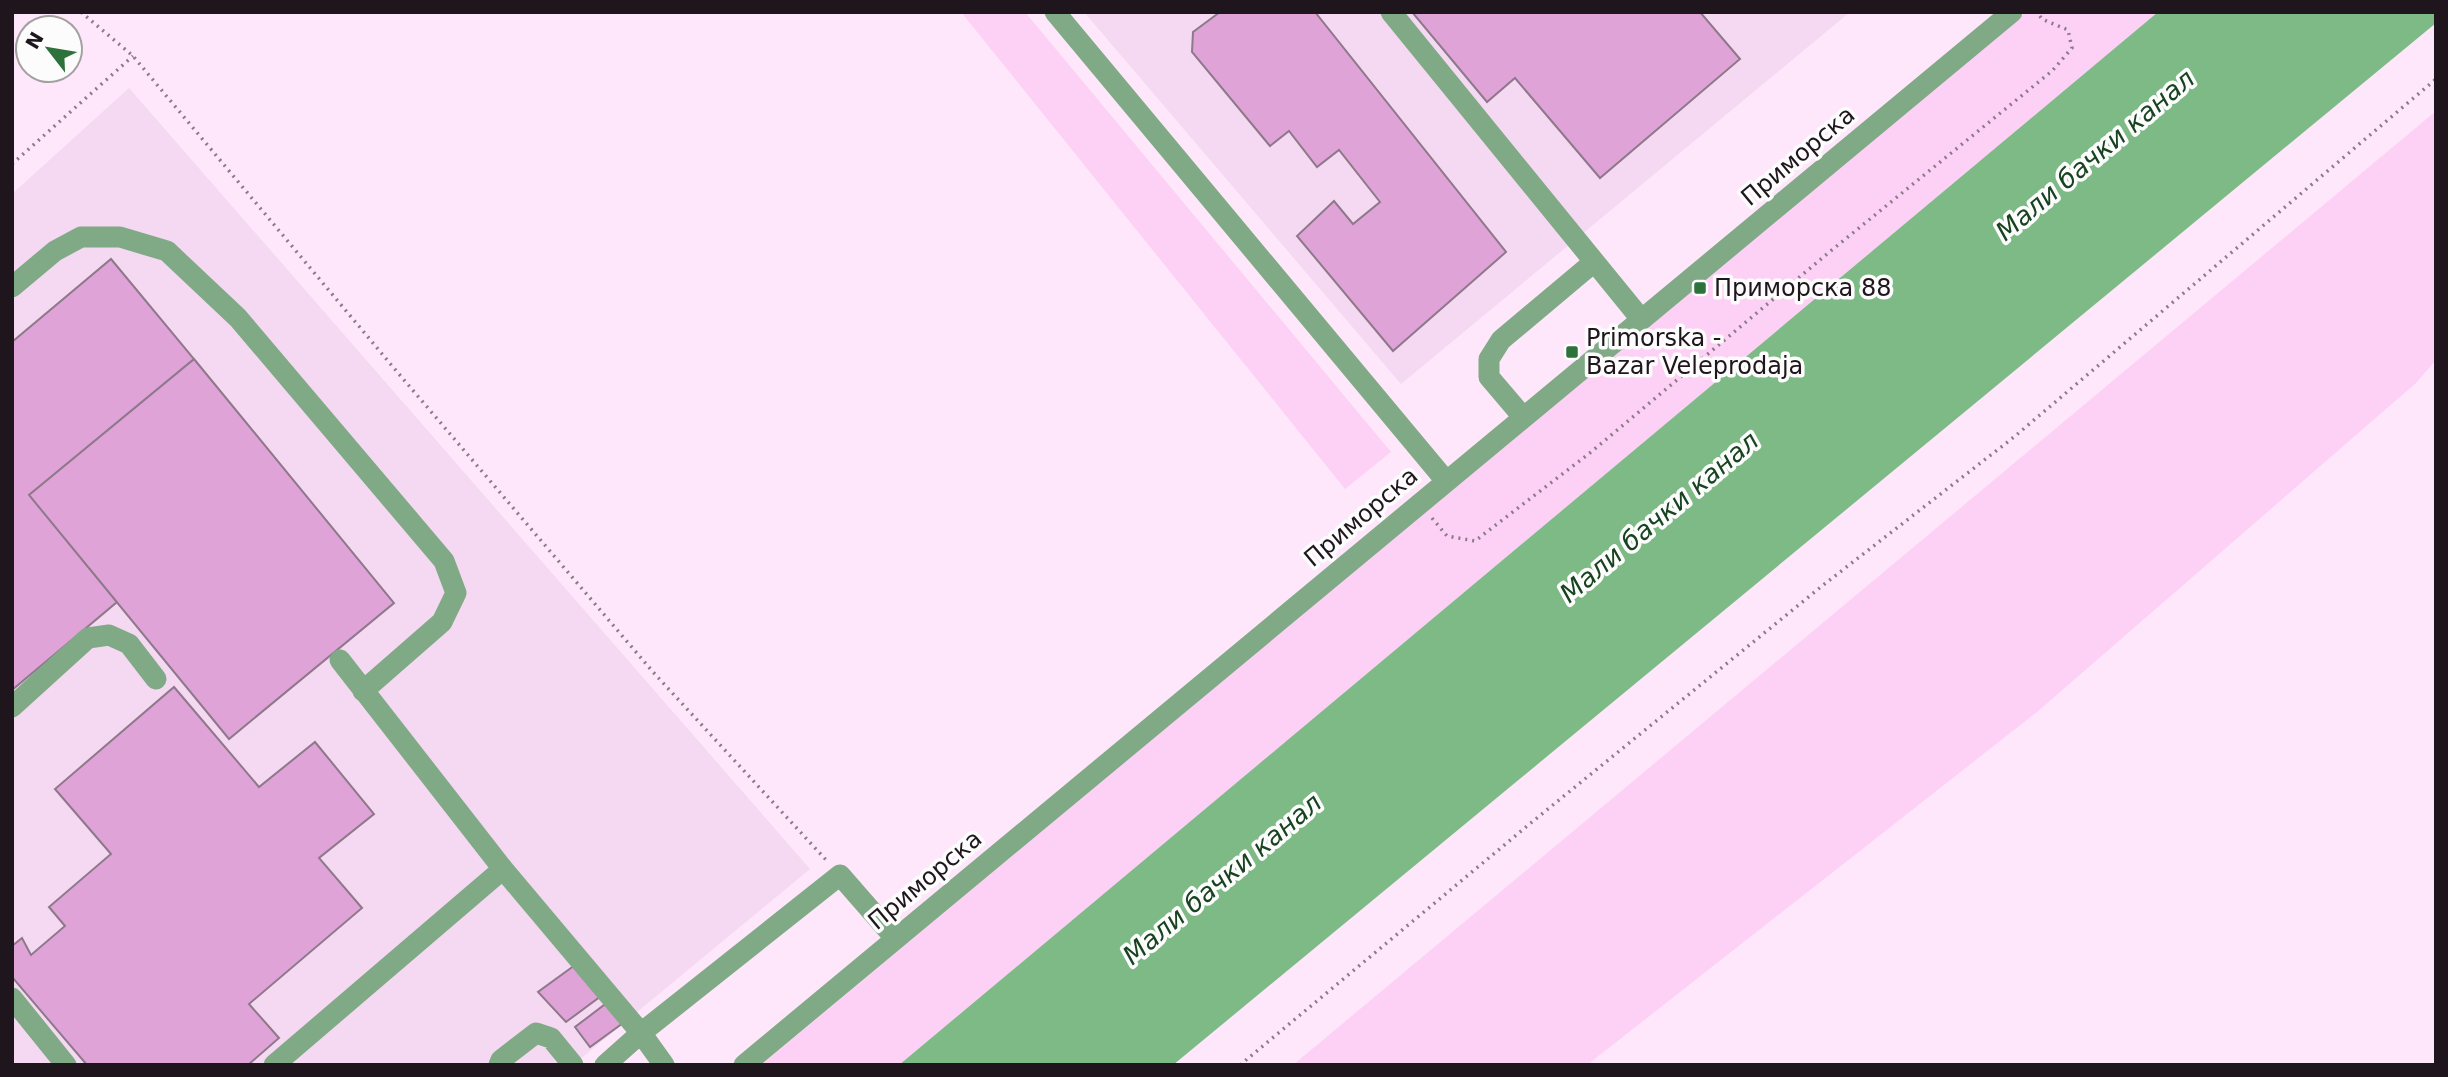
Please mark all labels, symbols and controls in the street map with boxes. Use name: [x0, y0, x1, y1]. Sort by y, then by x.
north arrow: [14, 14, 84, 84]
text: N: [21, 28, 48, 53]
water label: Мали бачки канал: [1990, 63, 2200, 247]
street label: Приморска: [1736, 101, 1860, 211]
place label: Приморска 88: [1714, 274, 1891, 302]
marker: Приморска 88: [1692, 280, 1708, 296]
place label: Primorska - Bazar Veleprodaja: [1586, 324, 1803, 380]
marker: Primorska - Bazar Veleprodaja: [1564, 344, 1580, 360]
water label: Мали бачки канал: [1554, 425, 1764, 609]
street label: Приморска: [1299, 462, 1423, 572]
water label: Мали бачки канал: [1117, 787, 1327, 971]
street label: Приморска: [863, 825, 987, 935]

